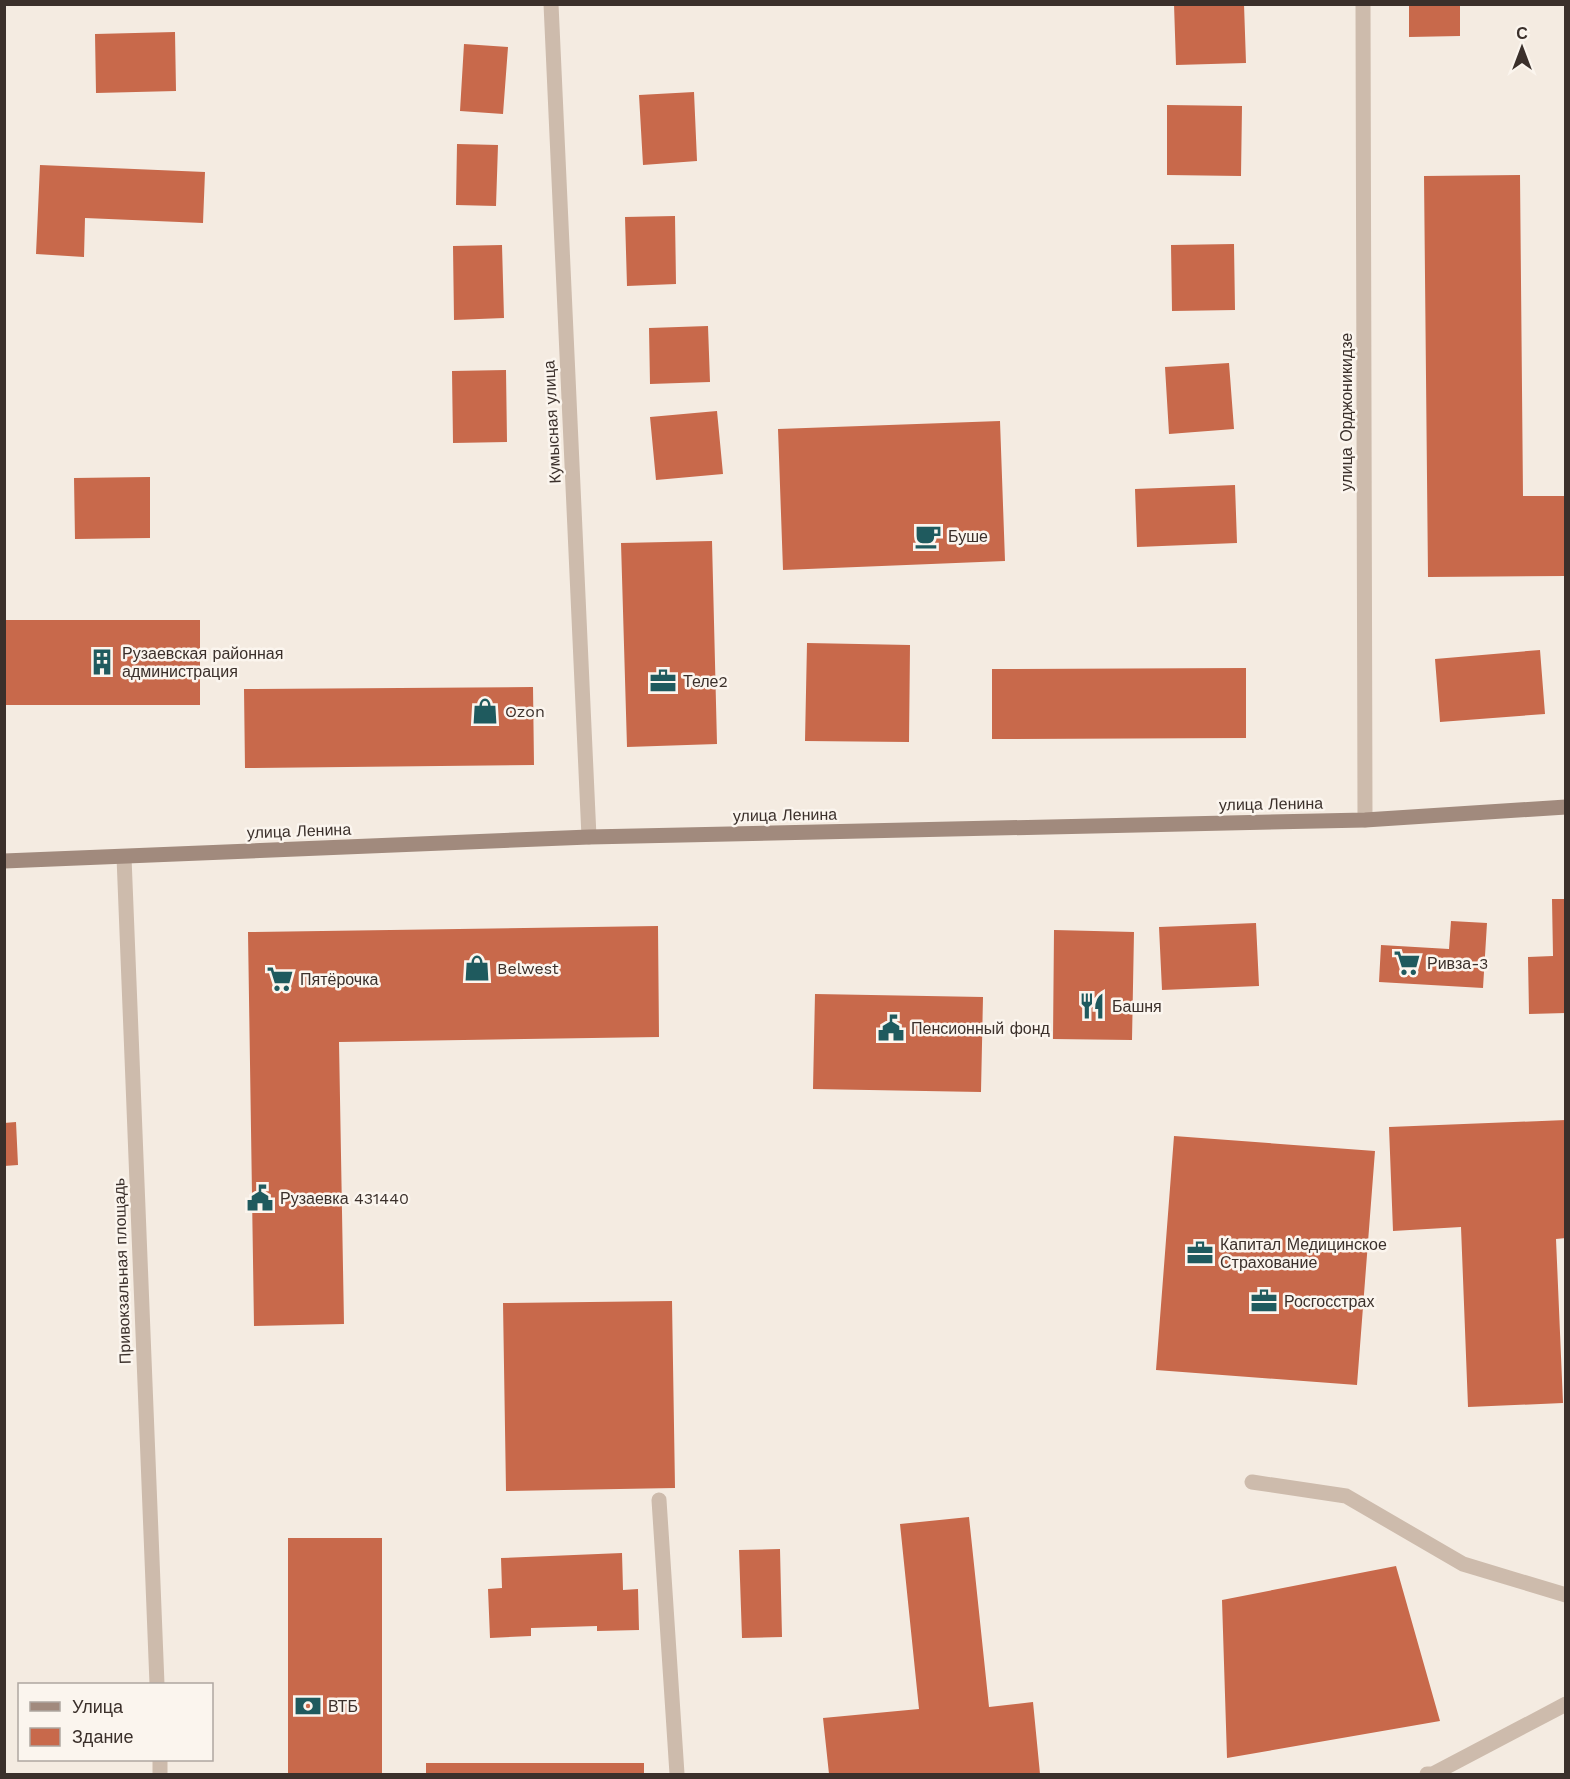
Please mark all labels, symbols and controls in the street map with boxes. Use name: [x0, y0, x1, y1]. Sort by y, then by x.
north arrow: [1492, 18, 1552, 78]
text: С: [1516, 24, 1528, 43]
street label: улица Орджоникидзе: [1337, 333, 1356, 491]
street label: Кумысная улица: [539, 360, 565, 484]
cafe icon: Буше: [913, 521, 943, 551]
place label: Буше: [948, 527, 988, 546]
place label: Рузаевская районная администрация: [122, 644, 283, 681]
building icon: Рузаевская районная администрация: [87, 647, 117, 677]
office icon: Теле2: [648, 666, 678, 696]
place label: Теле2: [683, 672, 728, 691]
shop icon: Ozon: [470, 696, 500, 726]
place label: Ozon: [505, 702, 545, 721]
street label: улица Ленина: [1219, 794, 1323, 814]
street label: улица Ленина: [733, 805, 837, 825]
street label: улица Ленина: [247, 820, 352, 842]
supermarket icon: Ривза-3: [1392, 948, 1422, 978]
shop icon: Belwest: [462, 953, 492, 983]
place label: Ривза-3: [1427, 954, 1488, 973]
place label: Belwest: [497, 959, 559, 978]
supermarket icon: Пятёрочка: [265, 964, 295, 994]
place label: Пятёрочка: [300, 970, 379, 989]
restaurant icon: Башня: [1077, 991, 1107, 1021]
place label: Башня: [1112, 997, 1162, 1016]
public building icon: Пенсионный фонд: [876, 1013, 906, 1043]
place label: Пенсионный фонд: [911, 1019, 1051, 1038]
street label: Привокзальная площадь: [109, 1178, 135, 1364]
public building icon: Рузаевка 431440: [245, 1183, 275, 1213]
place label: Рузаевка 431440: [280, 1189, 409, 1208]
place label: Капитал Медицинское Страхование: [1220, 1235, 1387, 1272]
office icon: Капитал Медицинское Страхование: [1185, 1238, 1215, 1268]
office icon: Росгосстрах: [1249, 1286, 1279, 1316]
place label: Росгосстрах: [1284, 1292, 1374, 1311]
legend: [18, 1683, 213, 1761]
bank icon: ВТБ: [293, 1691, 323, 1721]
text: Улица: [72, 1696, 124, 1717]
place label: ВТБ: [328, 1697, 358, 1716]
text: Здание: [72, 1726, 133, 1747]

